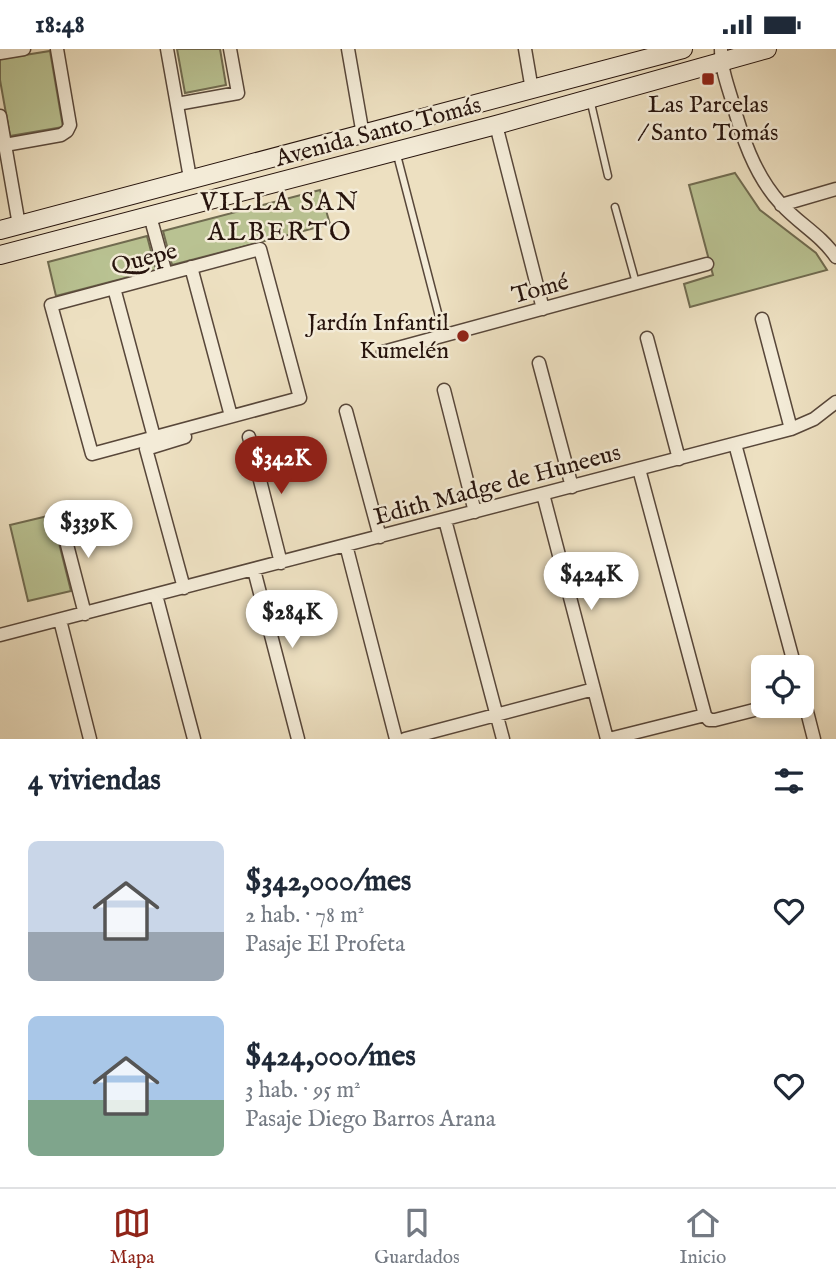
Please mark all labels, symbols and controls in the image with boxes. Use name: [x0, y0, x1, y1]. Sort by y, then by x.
text: 18:48: [35, 8, 85, 41]
marker: Las Parcelas / Santo Tomás: [700, 71, 716, 87]
street label: Avenida Santo Tomás: [271, 90, 485, 175]
place label: Las Parcelas / Santo Tomás: [638, 90, 778, 149]
district label: VILLA SAN ALBERTO: [199, 186, 360, 249]
street label: Quepe: [108, 236, 181, 283]
street label: Tomé: [508, 267, 572, 312]
place label: Jardín Infantil Kumelén: [304, 308, 449, 367]
marker: Jardín Infantil Kumelén: [455, 328, 471, 344]
pin: $342K: [232, 437, 330, 496]
street label: Edith Madge de Huneeus: [370, 438, 624, 533]
text: $342K: [251, 444, 311, 473]
pin: $339K: [39, 501, 137, 560]
text: $339K: [60, 508, 116, 537]
pin: $424K: [542, 553, 640, 612]
text: $424K: [560, 560, 622, 589]
pin: $284K: [243, 591, 341, 650]
text: $284K: [262, 598, 322, 627]
map controls: [751, 655, 814, 718]
button: locate: [751, 655, 814, 718]
text: 4 viviendas: [28, 762, 161, 800]
icon: filters: [770, 762, 808, 800]
text: $342,000/mes: [245, 863, 411, 901]
icon: home: [84, 869, 168, 953]
icon: heart: [770, 892, 808, 930]
text: 2 hab. · 78 m²: [245, 901, 364, 930]
text: Pasaje El Profeta: [245, 930, 405, 959]
text: $424,000/mes: [245, 1038, 416, 1076]
icon: home: [84, 1044, 168, 1128]
icon: heart: [770, 1067, 808, 1105]
text: 3 hab. · 95 m²: [245, 1076, 361, 1105]
text: Pasaje Diego Barros Arana: [245, 1105, 496, 1134]
tab: Mapa: [110, 1204, 154, 1270]
tab: Guardados: [374, 1204, 460, 1270]
tab: Inicio: [679, 1204, 726, 1270]

